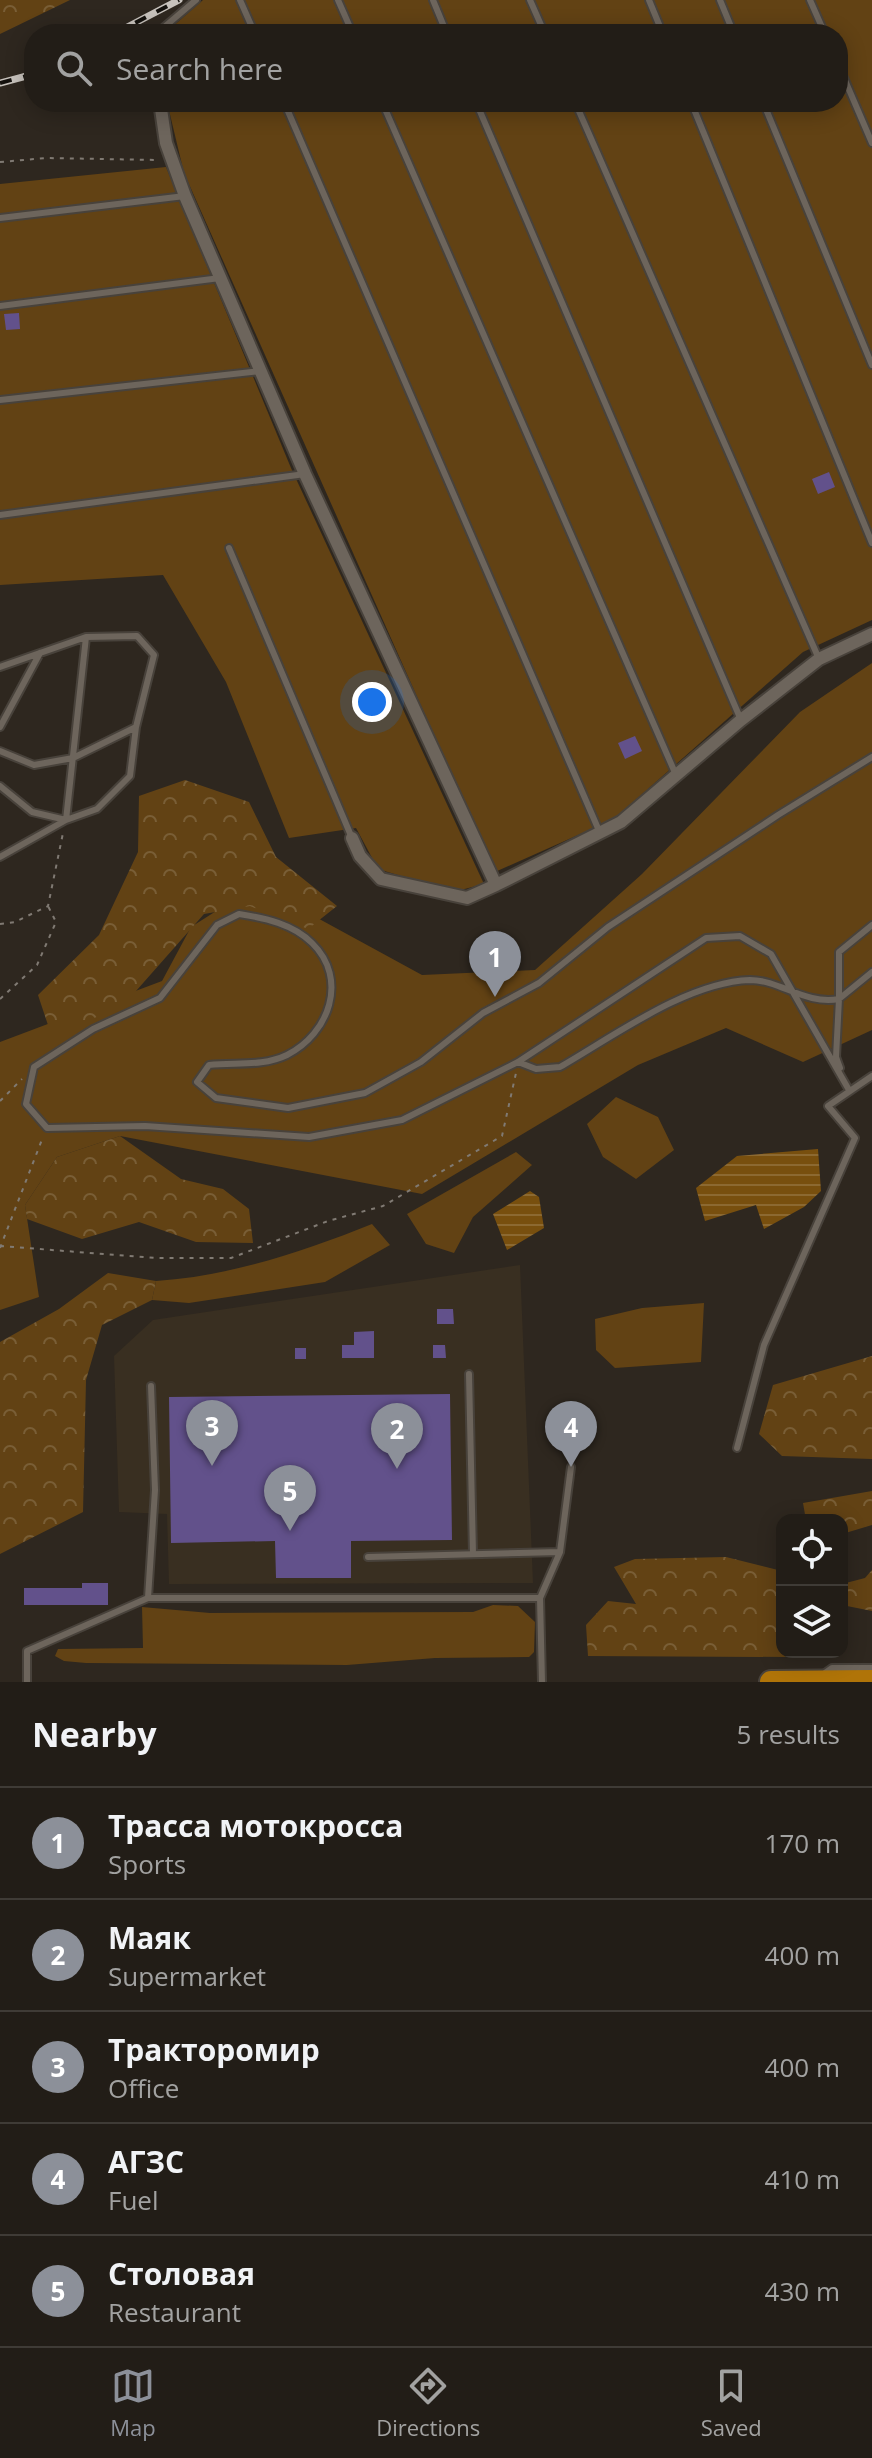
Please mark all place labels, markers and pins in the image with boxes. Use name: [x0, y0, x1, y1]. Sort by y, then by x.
pin: 1: [469, 931, 521, 997]
pin: 3: [186, 1400, 238, 1466]
pin: 4: [545, 1401, 597, 1467]
pin: 2: [371, 1403, 423, 1469]
pin: 5: [264, 1465, 316, 1531]

